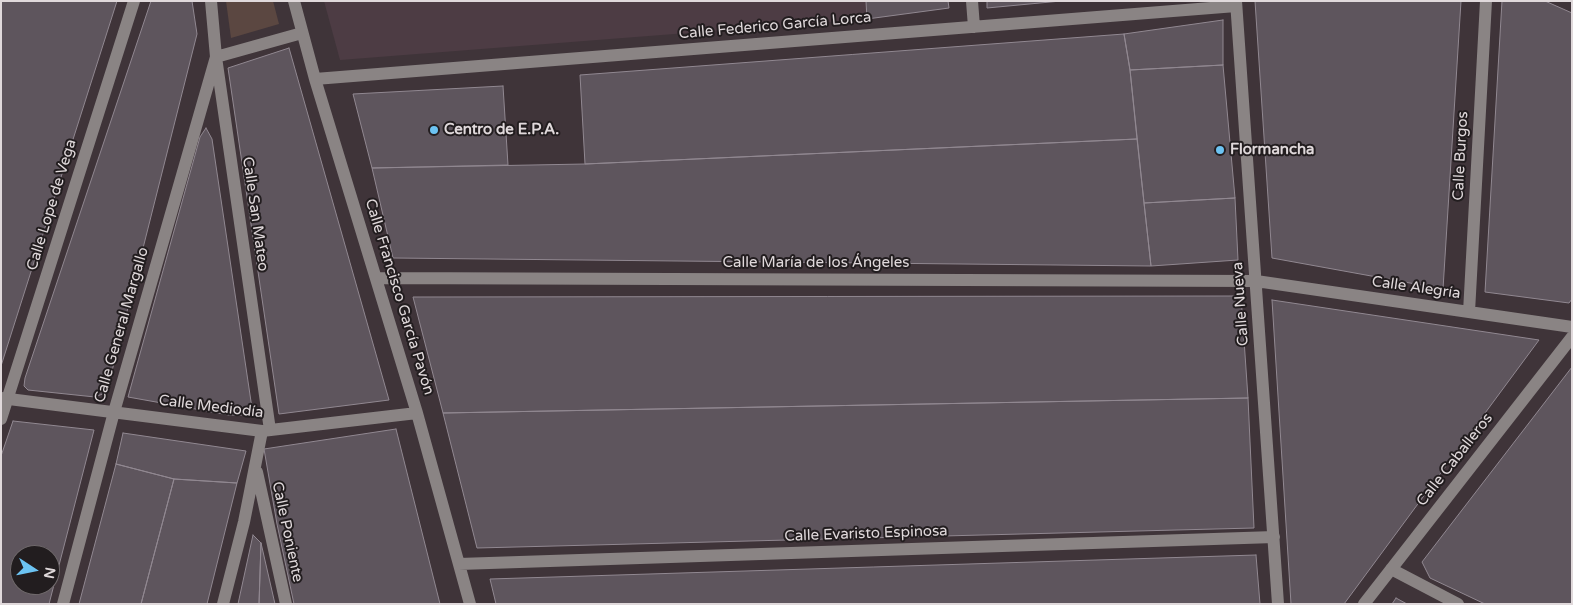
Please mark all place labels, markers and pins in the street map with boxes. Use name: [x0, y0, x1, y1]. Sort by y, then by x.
place label: Centro de E.P.A.: [444, 121, 559, 139]
marker: Centro de E.P.A.: [428, 124, 440, 136]
place label: Flormancha: [1230, 141, 1315, 159]
marker: Flormancha: [1214, 144, 1226, 156]

